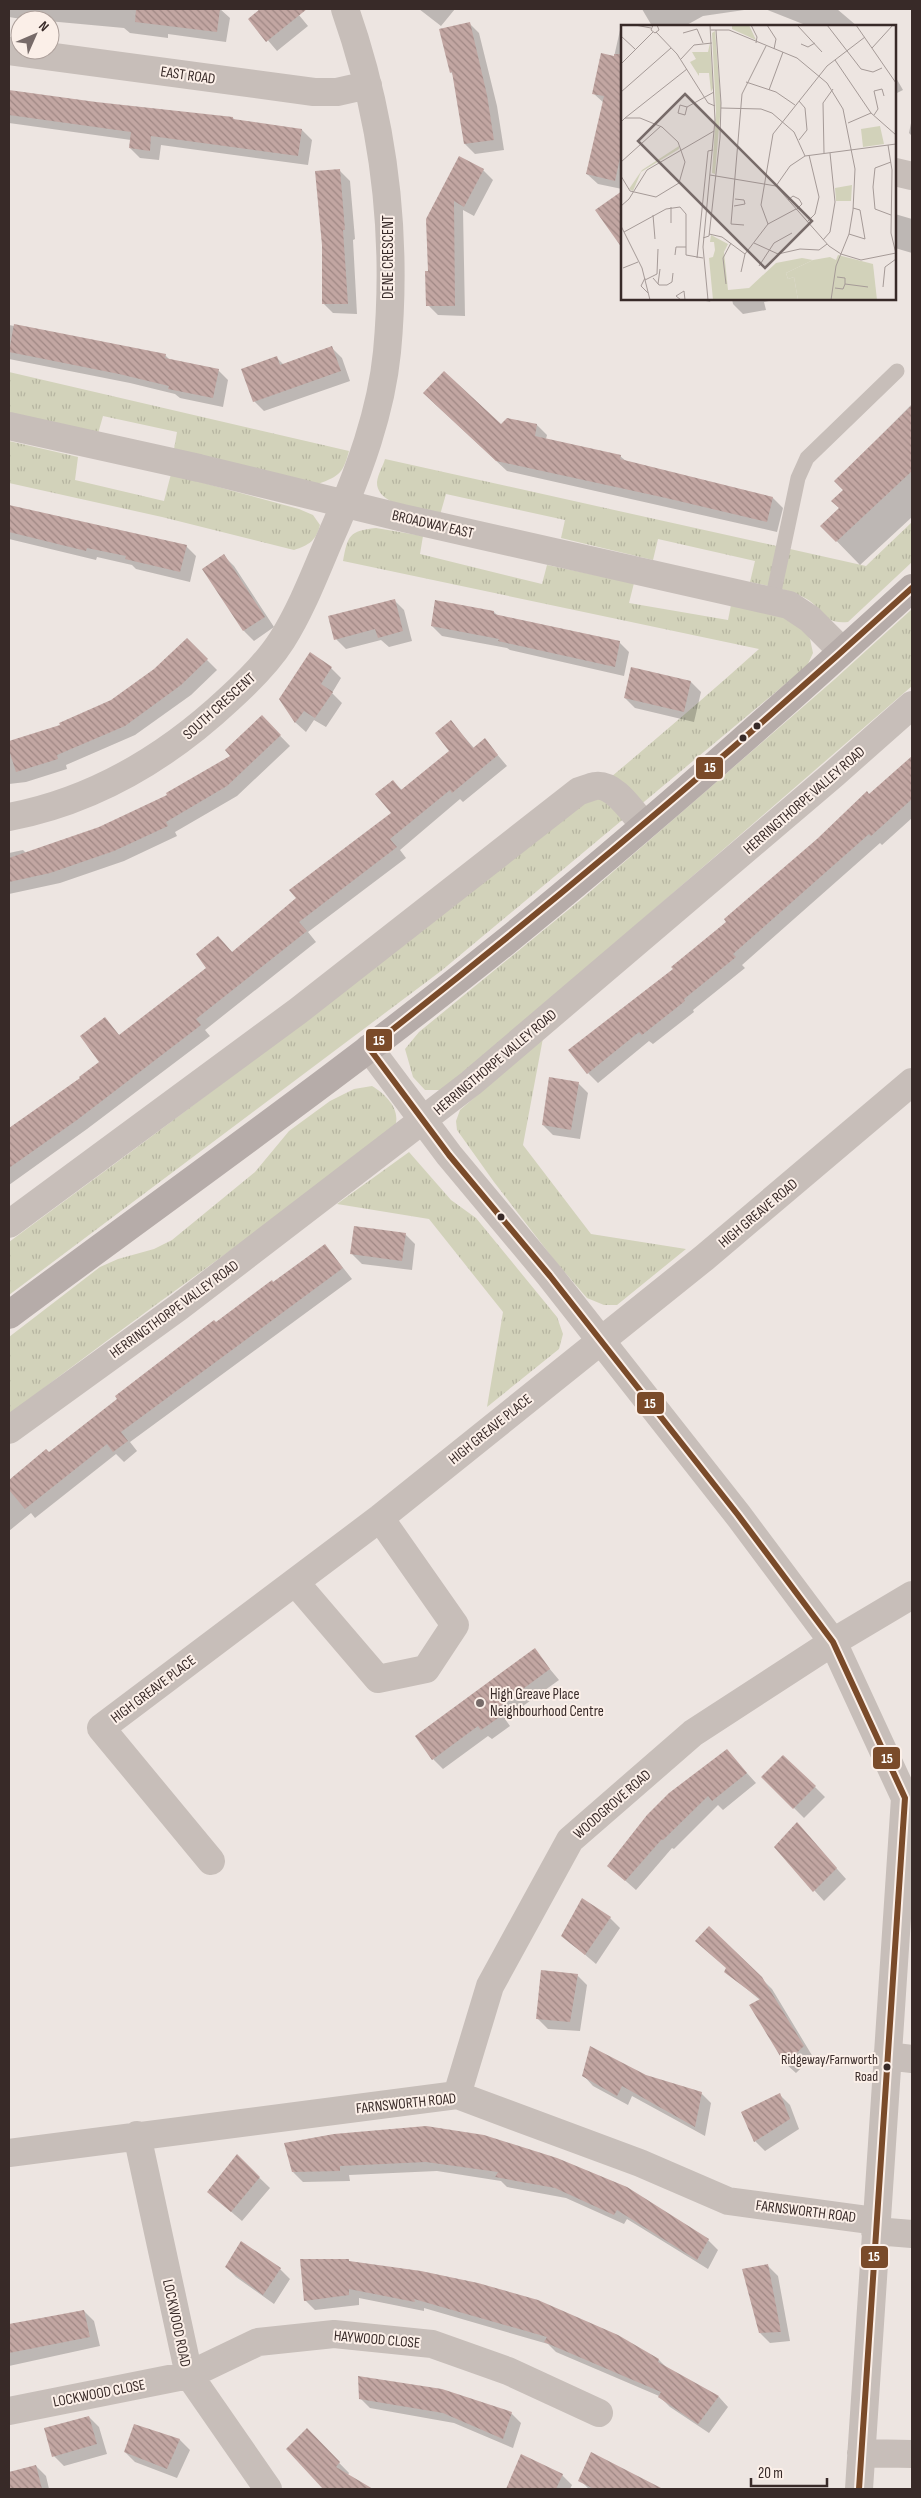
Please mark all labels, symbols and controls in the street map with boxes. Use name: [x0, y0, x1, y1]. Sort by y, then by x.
north arrow: [10, 10, 60, 60]
text: N: [35, 18, 52, 35]
inset map: [621, 25, 896, 300]
street label: EAST ROAD: [159, 62, 217, 89]
street label: DENE CRESCENT: [379, 215, 398, 299]
street label: BROADWAY EAST: [390, 506, 476, 543]
street label: SOUTH CRESCENT: [179, 669, 260, 744]
unlabelled marker: [752, 721, 762, 731]
unlabelled marker: [738, 733, 748, 743]
street label: HERRINGTHORPE VALLEY ROAD: [740, 742, 869, 858]
line badge: 15: [695, 756, 724, 780]
text: 15: [704, 759, 716, 776]
street label: HERRINGTHORPE VALLEY ROAD: [430, 1005, 561, 1120]
line badge: 15: [365, 1028, 393, 1052]
text: 15: [373, 1032, 385, 1049]
street label: HIGH GREAVE ROAD: [715, 1175, 802, 1252]
unlabelled marker: [496, 1212, 506, 1222]
street label: HERRINGTHORPE VALLEY ROAD: [106, 1256, 243, 1363]
street label: HIGH GREAVE PLACE: [445, 1390, 536, 1469]
line badge: 15: [636, 1391, 665, 1415]
text: 15: [644, 1395, 656, 1412]
street label: HIGH GREAVE PLACE: [107, 1651, 200, 1728]
place label: High Greave Place Neighbourhood Centre: [490, 1685, 604, 1721]
marker: High Greave Place Neighbourhood Centre: [474, 1697, 486, 1709]
line badge: 15: [872, 1746, 901, 1770]
text: 15: [881, 1750, 893, 1767]
street label: WOODGROVE ROAD: [570, 1765, 655, 1843]
place label: Ridgeway/Farnworth Road: [781, 2051, 878, 2085]
marker: Ridgeway/Farnworth Road: [882, 2062, 892, 2072]
street label: FARNSWORTH ROAD: [355, 2089, 457, 2118]
street label: FARNSWORTH ROAD: [755, 2196, 857, 2227]
line badge: 15: [860, 2245, 889, 2269]
text: 15: [868, 2248, 880, 2265]
street label: LOCKWOOD ROAD: [158, 2278, 195, 2369]
street label: HAYWOOD CLOSE: [333, 2326, 421, 2353]
street label: LOCKWOOD CLOSE: [51, 2375, 147, 2412]
scale bar: [751, 2456, 827, 2488]
text: 20 m: [758, 2464, 783, 2483]

